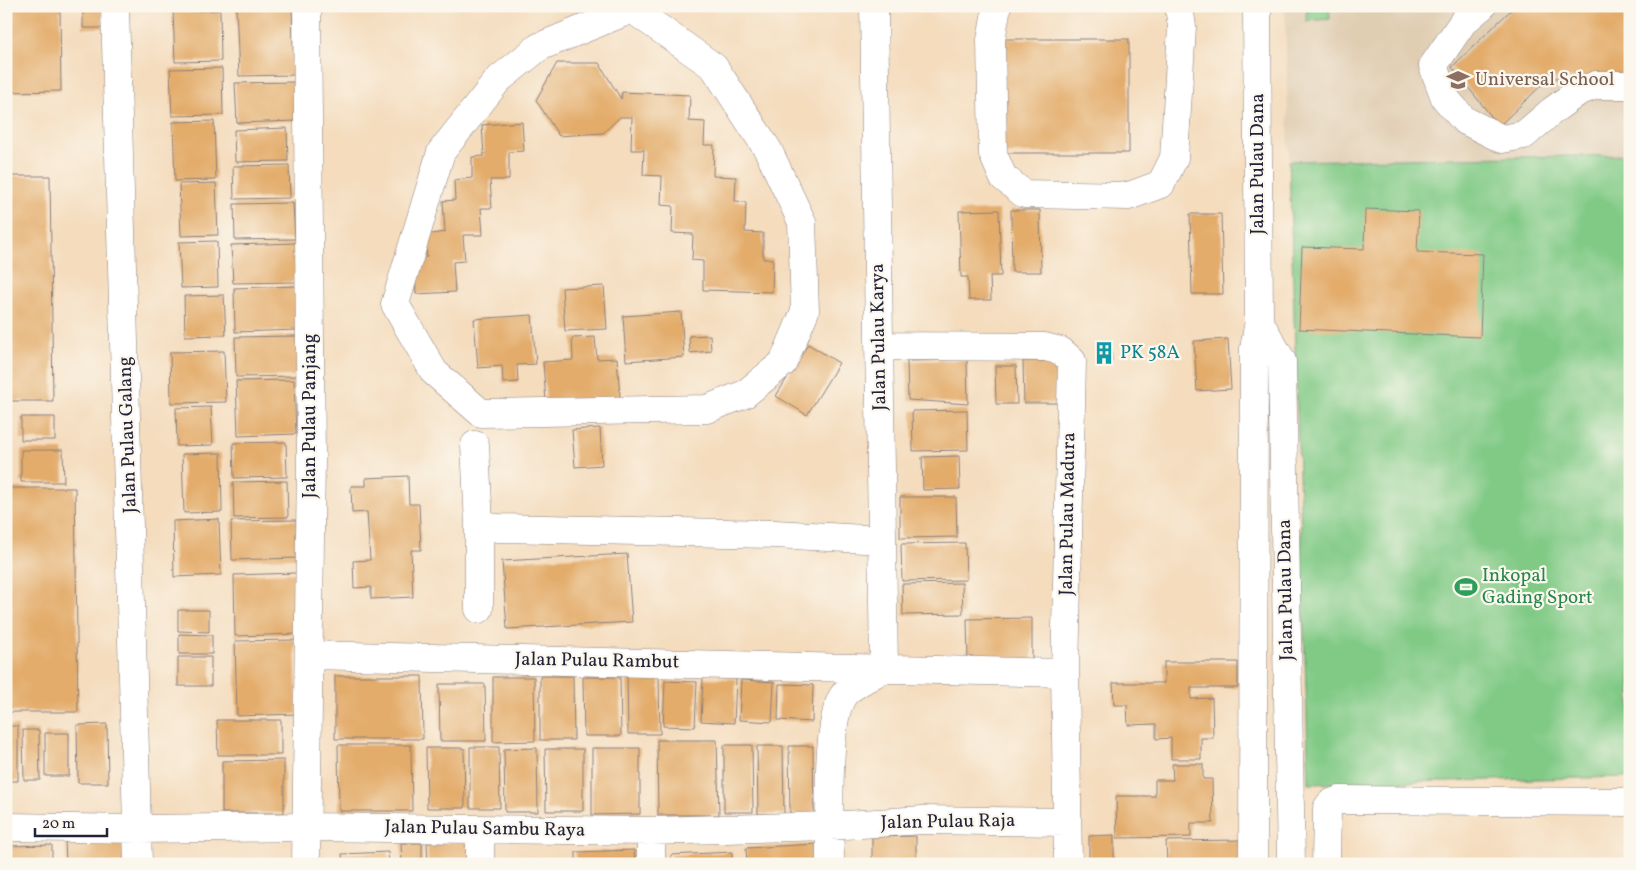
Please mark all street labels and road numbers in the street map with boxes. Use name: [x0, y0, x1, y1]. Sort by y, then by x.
street label: Jalan Pulau Dana: [1245, 93, 1271, 235]
street label: Jalan Pulau Karya: [865, 263, 893, 411]
street label: Jalan Pulau Panjang: [297, 333, 323, 499]
street label: Jalan Pulau Galang: [112, 356, 144, 514]
street label: Jalan Pulau Madura: [1054, 432, 1082, 596]
street label: Jalan Pulau Dana: [1272, 519, 1300, 661]
street label: Jalan Pulau Rambut: [515, 647, 680, 675]
street label: Jalan Pulau Raja: [880, 808, 1016, 836]
street label: Jalan Pulau Sambu Raya: [384, 814, 586, 844]

